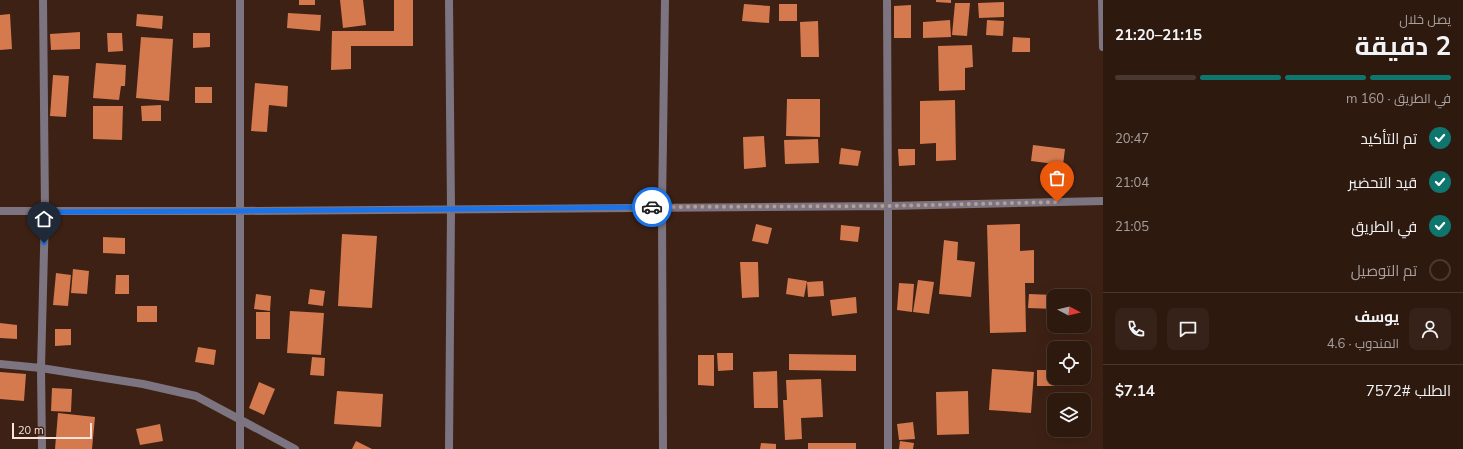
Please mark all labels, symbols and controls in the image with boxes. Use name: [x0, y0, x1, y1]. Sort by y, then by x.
text: يصل خلال: [1399, 11, 1451, 27]
text: 21:15–21:20: [1115, 25, 1202, 44]
text: 2 دقيقة: [1355, 29, 1451, 62]
text: في الطريق · 160 m: [1346, 90, 1451, 106]
icon: check: [1429, 127, 1451, 149]
text: تم التأكيد: [1360, 129, 1417, 148]
text: 20:47: [1115, 130, 1149, 146]
pin: [1040, 161, 1074, 202]
icon: bag: [1046, 167, 1068, 189]
icon: check: [1429, 171, 1451, 193]
text: قيد التحضير: [1348, 173, 1417, 192]
text: 21:04: [1115, 174, 1149, 190]
courier: [632, 187, 672, 227]
icon: car: [641, 196, 663, 218]
pin: [27, 202, 61, 243]
icon: home: [33, 208, 55, 230]
icon: check: [1429, 215, 1451, 237]
text: في الطريق: [1351, 217, 1417, 236]
text: 21:05: [1115, 218, 1149, 234]
text: تم التوصيل: [1351, 261, 1417, 280]
north arrow: [1047, 289, 1091, 333]
map controls: [1047, 289, 1091, 437]
text: يوسف: [1354, 307, 1399, 326]
button: phone: [1115, 308, 1157, 350]
button: chat: [1167, 308, 1209, 350]
button: person: [1409, 308, 1451, 350]
text: المندوب · 4.6: [1327, 335, 1399, 351]
button: locate: [1047, 341, 1091, 385]
text: $7.14: [1115, 381, 1155, 400]
text: الطلب #7572: [1366, 381, 1451, 400]
button: layers: [1047, 393, 1091, 437]
scale bar: [12, 421, 92, 440]
text: 20 m: [18, 423, 44, 437]

